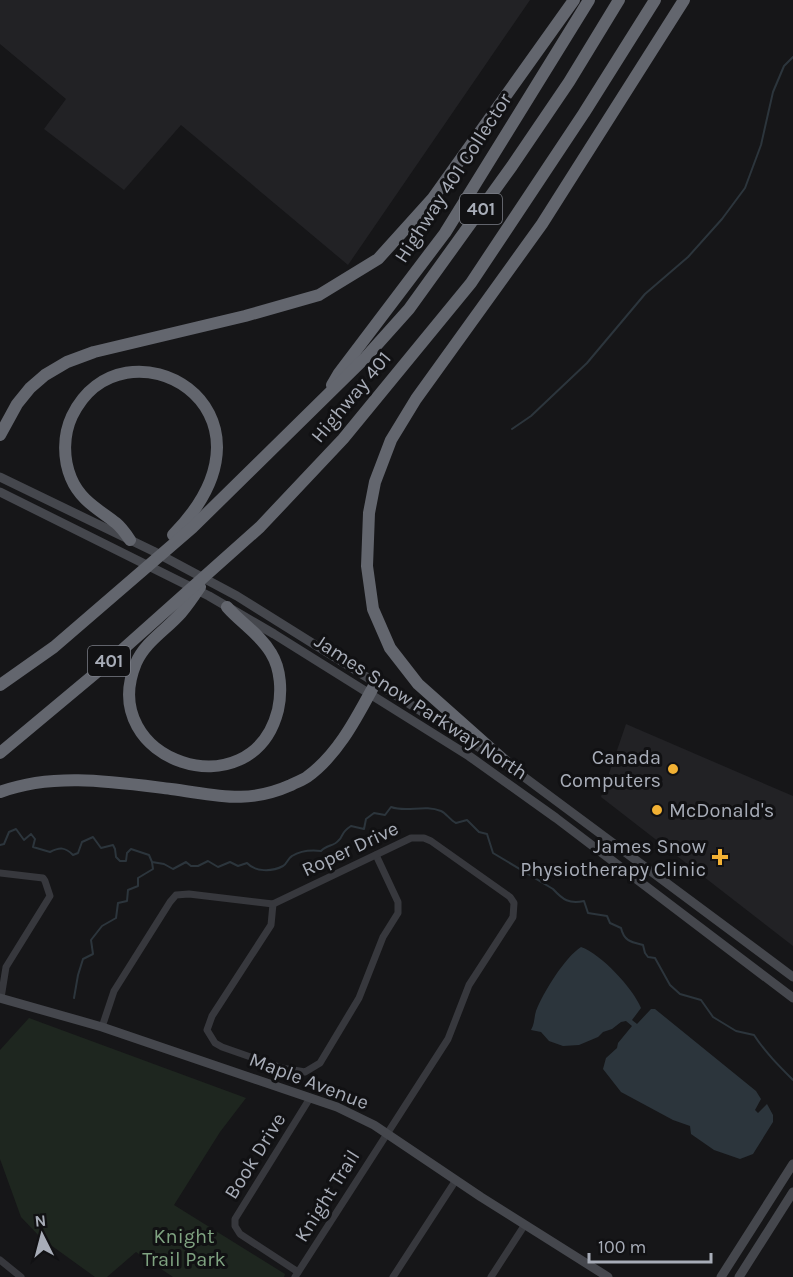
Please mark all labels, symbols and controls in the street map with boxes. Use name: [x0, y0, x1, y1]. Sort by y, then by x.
street label: Highway 401 Collector: [389, 89, 517, 267]
road number: 401: [460, 194, 502, 224]
street label: Highway 401: [306, 347, 396, 447]
street label: James Snow Parkway North: [310, 629, 532, 785]
road number: 401: [88, 646, 130, 676]
place label: Canada Computers: [560, 746, 661, 792]
marker: Canada Computers: [666, 762, 680, 776]
place label: McDonald's: [669, 799, 774, 822]
marker: McDonald's: [650, 803, 664, 817]
street label: Roper Drive: [298, 817, 402, 881]
place label: James Snow Physiotherapy Clinic: [520, 835, 707, 881]
marker: James Snow Physiotherapy Clinic: [711, 848, 729, 866]
street label: Maple Avenue: [246, 1048, 372, 1114]
street label: Book Drive: [220, 1109, 290, 1203]
street label: Knight Trail: [290, 1146, 364, 1246]
north arrow: [12, 1205, 72, 1265]
text: N: [34, 1211, 47, 1231]
park label: Knight Trail Park: [142, 1225, 226, 1271]
scale bar: [589, 1226, 710, 1264]
text: 100 m: [598, 1236, 646, 1258]

